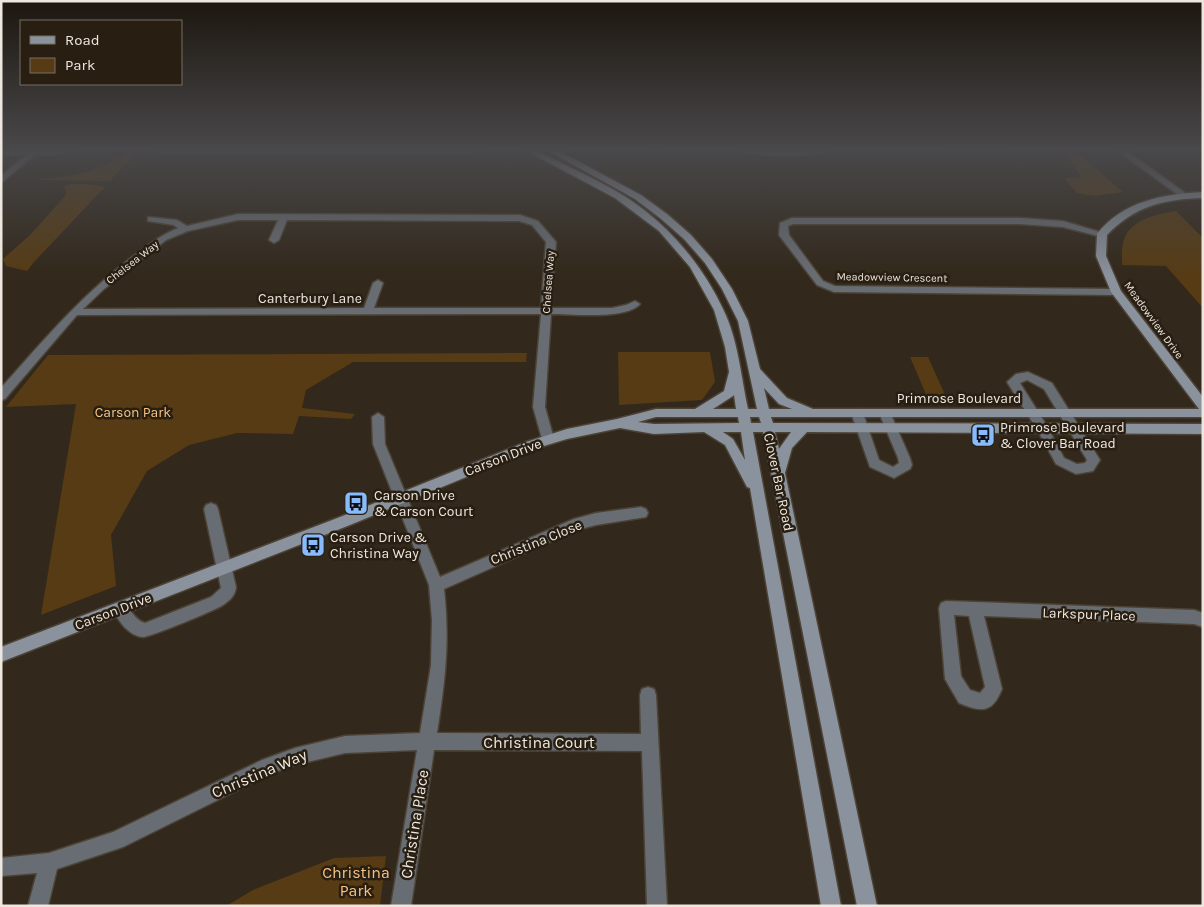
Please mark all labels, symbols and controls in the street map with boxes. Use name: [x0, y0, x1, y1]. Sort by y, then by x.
legend: [20, 20, 182, 85]
text: Road: [65, 31, 100, 49]
text: Park: [65, 56, 95, 74]
street label: Chelsea Way: [104, 238, 161, 287]
street label: Chelsea Way: [540, 250, 557, 314]
street label: Meadowview Crescent: [836, 270, 948, 285]
street label: Meadowview Drive: [1121, 279, 1186, 362]
street label: Canterbury Lane: [258, 290, 362, 307]
street label: Primrose Boulevard: [897, 390, 1021, 407]
park label: Carson Park: [95, 404, 171, 421]
place label: Primrose Boulevard & Clover Bar Road: [1000, 419, 1125, 452]
bus stop icon: Primrose Boulevard & Clover Bar Road: [970, 422, 996, 448]
street label: Clover Bar Road: [760, 432, 797, 533]
street label: Carson Drive: [462, 435, 544, 480]
place label: Carson Drive & Carson Court: [374, 487, 473, 520]
bus stop icon: Carson Drive & Carson Court: [343, 490, 369, 516]
street label: Christina Close: [488, 516, 584, 569]
place label: Carson Drive & Christina Way: [330, 529, 427, 562]
bus stop icon: Carson Drive & Christina Way: [300, 532, 326, 558]
street label: Carson Drive: [72, 589, 154, 634]
street label: Larkspur Place: [1042, 604, 1136, 625]
street label: Christina Court: [483, 733, 595, 752]
street label: Christina Way: [209, 745, 310, 802]
street label: Christina Place: [396, 768, 432, 880]
park label: Christina Park: [322, 863, 390, 900]

